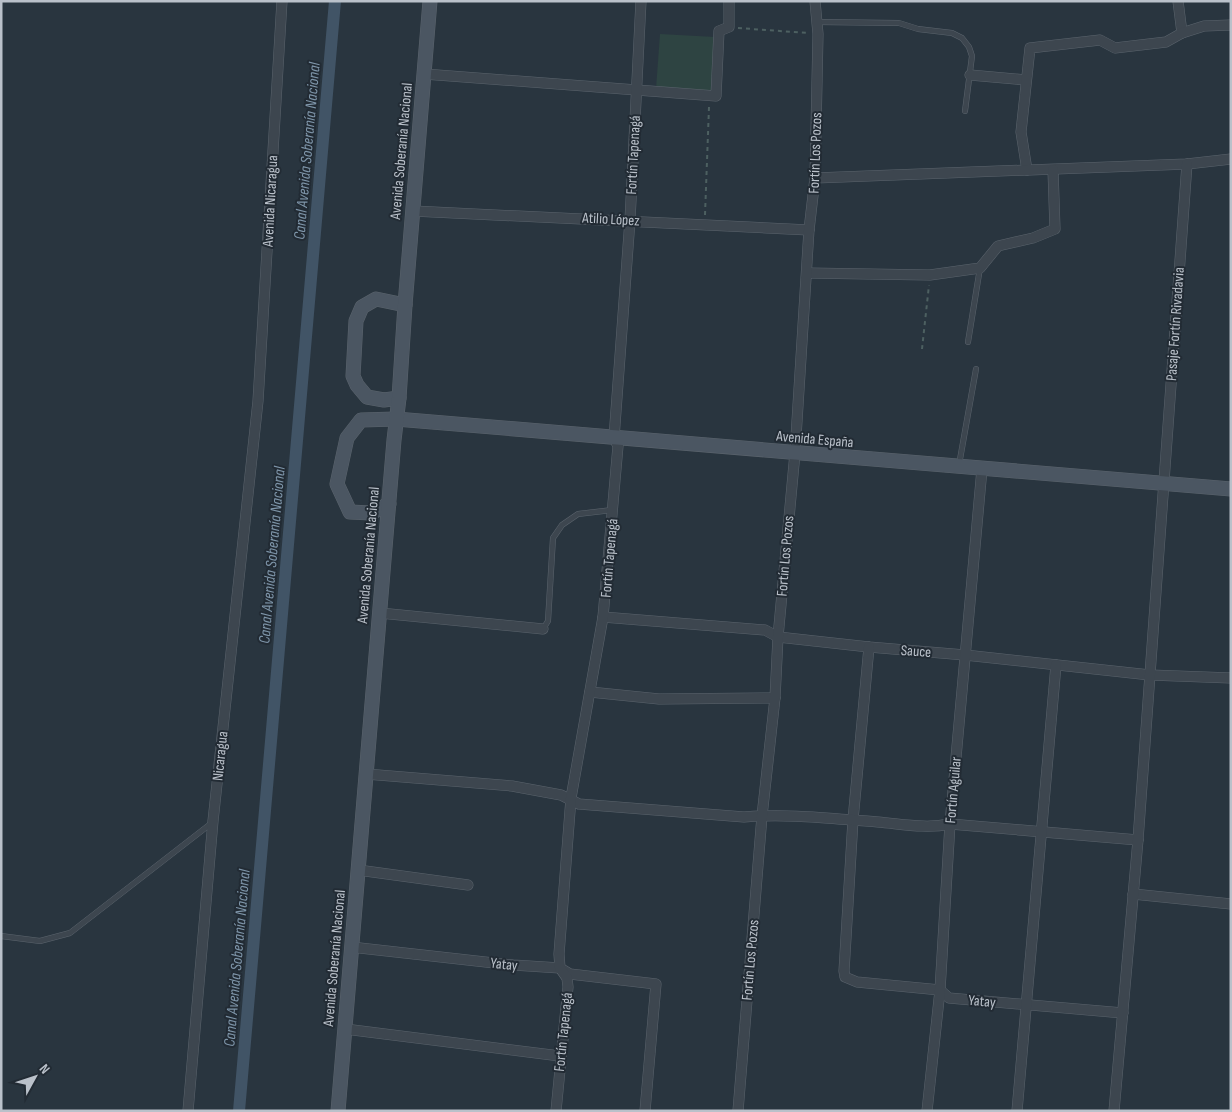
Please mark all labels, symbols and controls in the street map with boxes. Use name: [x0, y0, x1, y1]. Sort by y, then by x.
water label: Canal Avenida Soberanía Nacional: [290, 61, 325, 241]
street label: Avenida Soberanía Nacional: [386, 82, 417, 221]
street label: Fortín Los Pozos: [805, 112, 826, 194]
street label: Fortín Tapenagá: [622, 115, 645, 195]
street label: Avenida Nicaragua: [259, 155, 282, 248]
street label: Atilio López: [581, 208, 641, 231]
street label: Pasaje Fortín Rivadavia: [1162, 266, 1189, 381]
street label: Avenida España: [775, 427, 855, 452]
water label: Canal Avenida Soberanía Nacional: [255, 465, 290, 645]
street label: Avenida Soberanía Nacional: [353, 486, 384, 625]
street label: Fortín Los Pozos: [773, 515, 798, 597]
street label: Fortín Tapenagá: [597, 518, 622, 598]
street label: Sauce: [900, 641, 932, 662]
street label: Nicaragua: [208, 730, 233, 782]
street label: Fortín Aguilar: [941, 755, 966, 824]
water label: Canal Avenida Soberanía Nacional: [220, 868, 255, 1048]
street label: Avenida Soberanía Nacional: [319, 889, 350, 1028]
street label: Fortín Los Pozos: [738, 919, 763, 1001]
street label: Yatay: [489, 954, 519, 975]
street label: Fortín Tapenagá: [550, 991, 577, 1072]
street label: Yatay: [968, 991, 997, 1012]
north arrow: [10, 1052, 60, 1102]
text: N: [36, 1061, 53, 1077]

